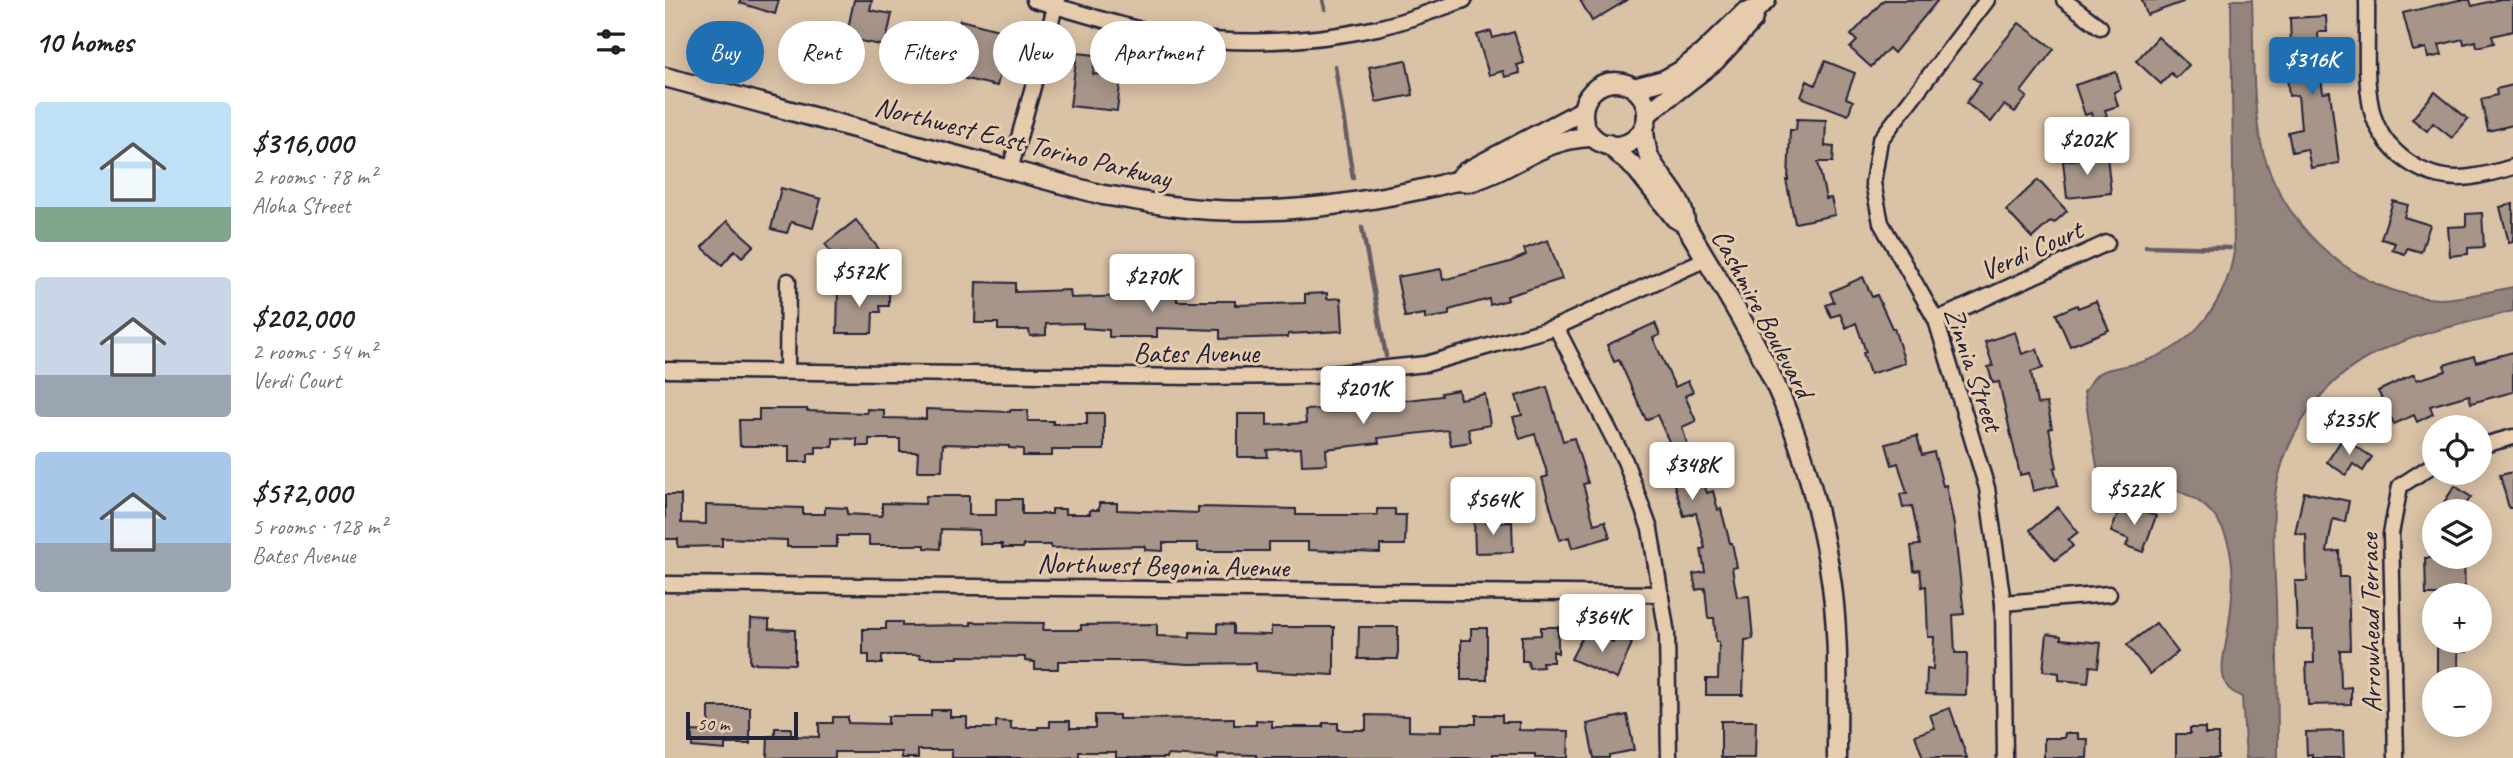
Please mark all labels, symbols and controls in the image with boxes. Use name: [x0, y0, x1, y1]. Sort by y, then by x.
chip: Buy: [686, 21, 764, 84]
chip: Rent: [778, 21, 865, 84]
chip: Filters: [879, 21, 979, 84]
chip: New: [993, 21, 1076, 84]
chip: Apartment: [1090, 21, 1226, 84]
text: 10 homes: [35, 23, 133, 61]
icon: filters: [592, 23, 630, 61]
pin: $316K: [2263, 38, 2361, 97]
text: $316K: [2285, 45, 2339, 74]
street label: Northwest East Torino Parkway: [871, 88, 1177, 196]
pin: $202K: [2038, 118, 2136, 177]
text: $316,000: [252, 124, 353, 162]
text: $202K: [2060, 125, 2114, 154]
icon: home: [91, 130, 175, 214]
text: 2 rooms · 78 m²: [252, 162, 376, 191]
text: Aloha Street: [252, 191, 350, 220]
street label: Verdi Court: [1974, 211, 2090, 288]
street label: Cashmire Boulevard: [1704, 223, 1824, 407]
pin: $572K: [810, 250, 908, 309]
pin: $270K: [1103, 254, 1201, 314]
text: $572K: [833, 257, 885, 286]
text: $270K: [1126, 262, 1179, 291]
text: $202,000: [252, 299, 352, 337]
street label: Zinnia Street: [1936, 302, 2012, 438]
icon: home: [91, 305, 175, 389]
street label: Bates Avenue: [1133, 335, 1261, 370]
text: 2 rooms · 54 m²: [252, 337, 376, 366]
text: Verdi Court: [252, 366, 341, 395]
pin: $201K: [1314, 366, 1412, 426]
text: $201K: [1336, 374, 1390, 403]
pin: $235K: [2300, 398, 2398, 457]
text: $235K: [2323, 405, 2375, 434]
map controls: [2422, 415, 2492, 737]
button: locate: [2422, 415, 2492, 485]
pin: $348K: [1643, 442, 1741, 502]
text: $348K: [1665, 450, 1719, 479]
pin: $522K: [2085, 468, 2183, 527]
text: $572,000: [252, 474, 352, 512]
text: $522K: [2108, 475, 2160, 504]
pin: $564K: [1444, 477, 1542, 537]
icon: home: [91, 480, 175, 564]
text: $564K: [1466, 485, 1520, 514]
button: layers: [2422, 499, 2492, 569]
text: 5 rooms · 128 m²: [252, 512, 387, 541]
street label: Arrowhead Terrace: [2351, 531, 2389, 713]
text: Bates Avenue: [252, 541, 355, 570]
street label: Northwest Begonia Avenue: [1037, 545, 1291, 585]
button: +: [2422, 583, 2492, 653]
pin: $364K: [1553, 594, 1651, 654]
text: $364K: [1575, 602, 1629, 631]
button: −: [2422, 667, 2492, 737]
scale bar: [686, 709, 798, 741]
text: 50 m: [697, 712, 729, 736]

